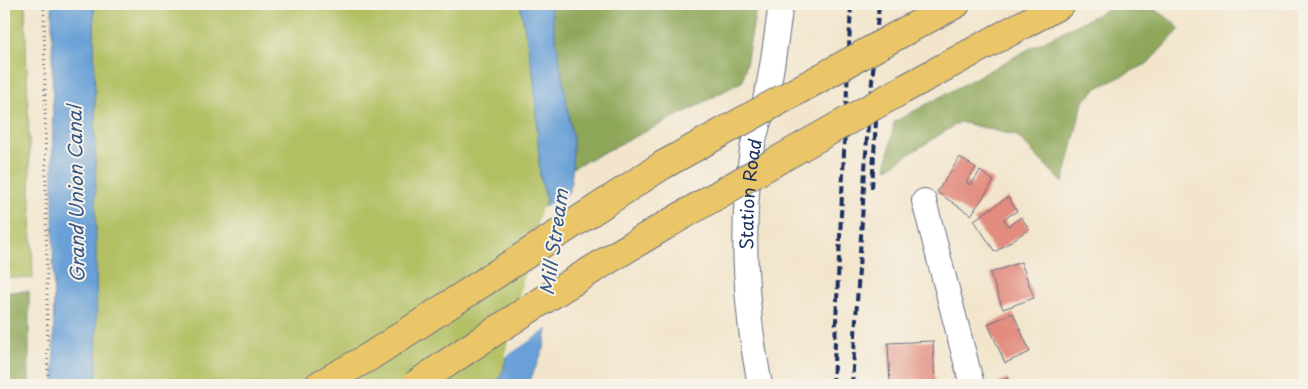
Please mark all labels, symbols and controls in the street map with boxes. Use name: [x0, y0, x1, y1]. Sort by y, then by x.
water label: Grand Union Canal: [59, 102, 91, 283]
street label: Station Road: [732, 136, 768, 250]
water label: Mill Stream: [532, 186, 574, 297]

